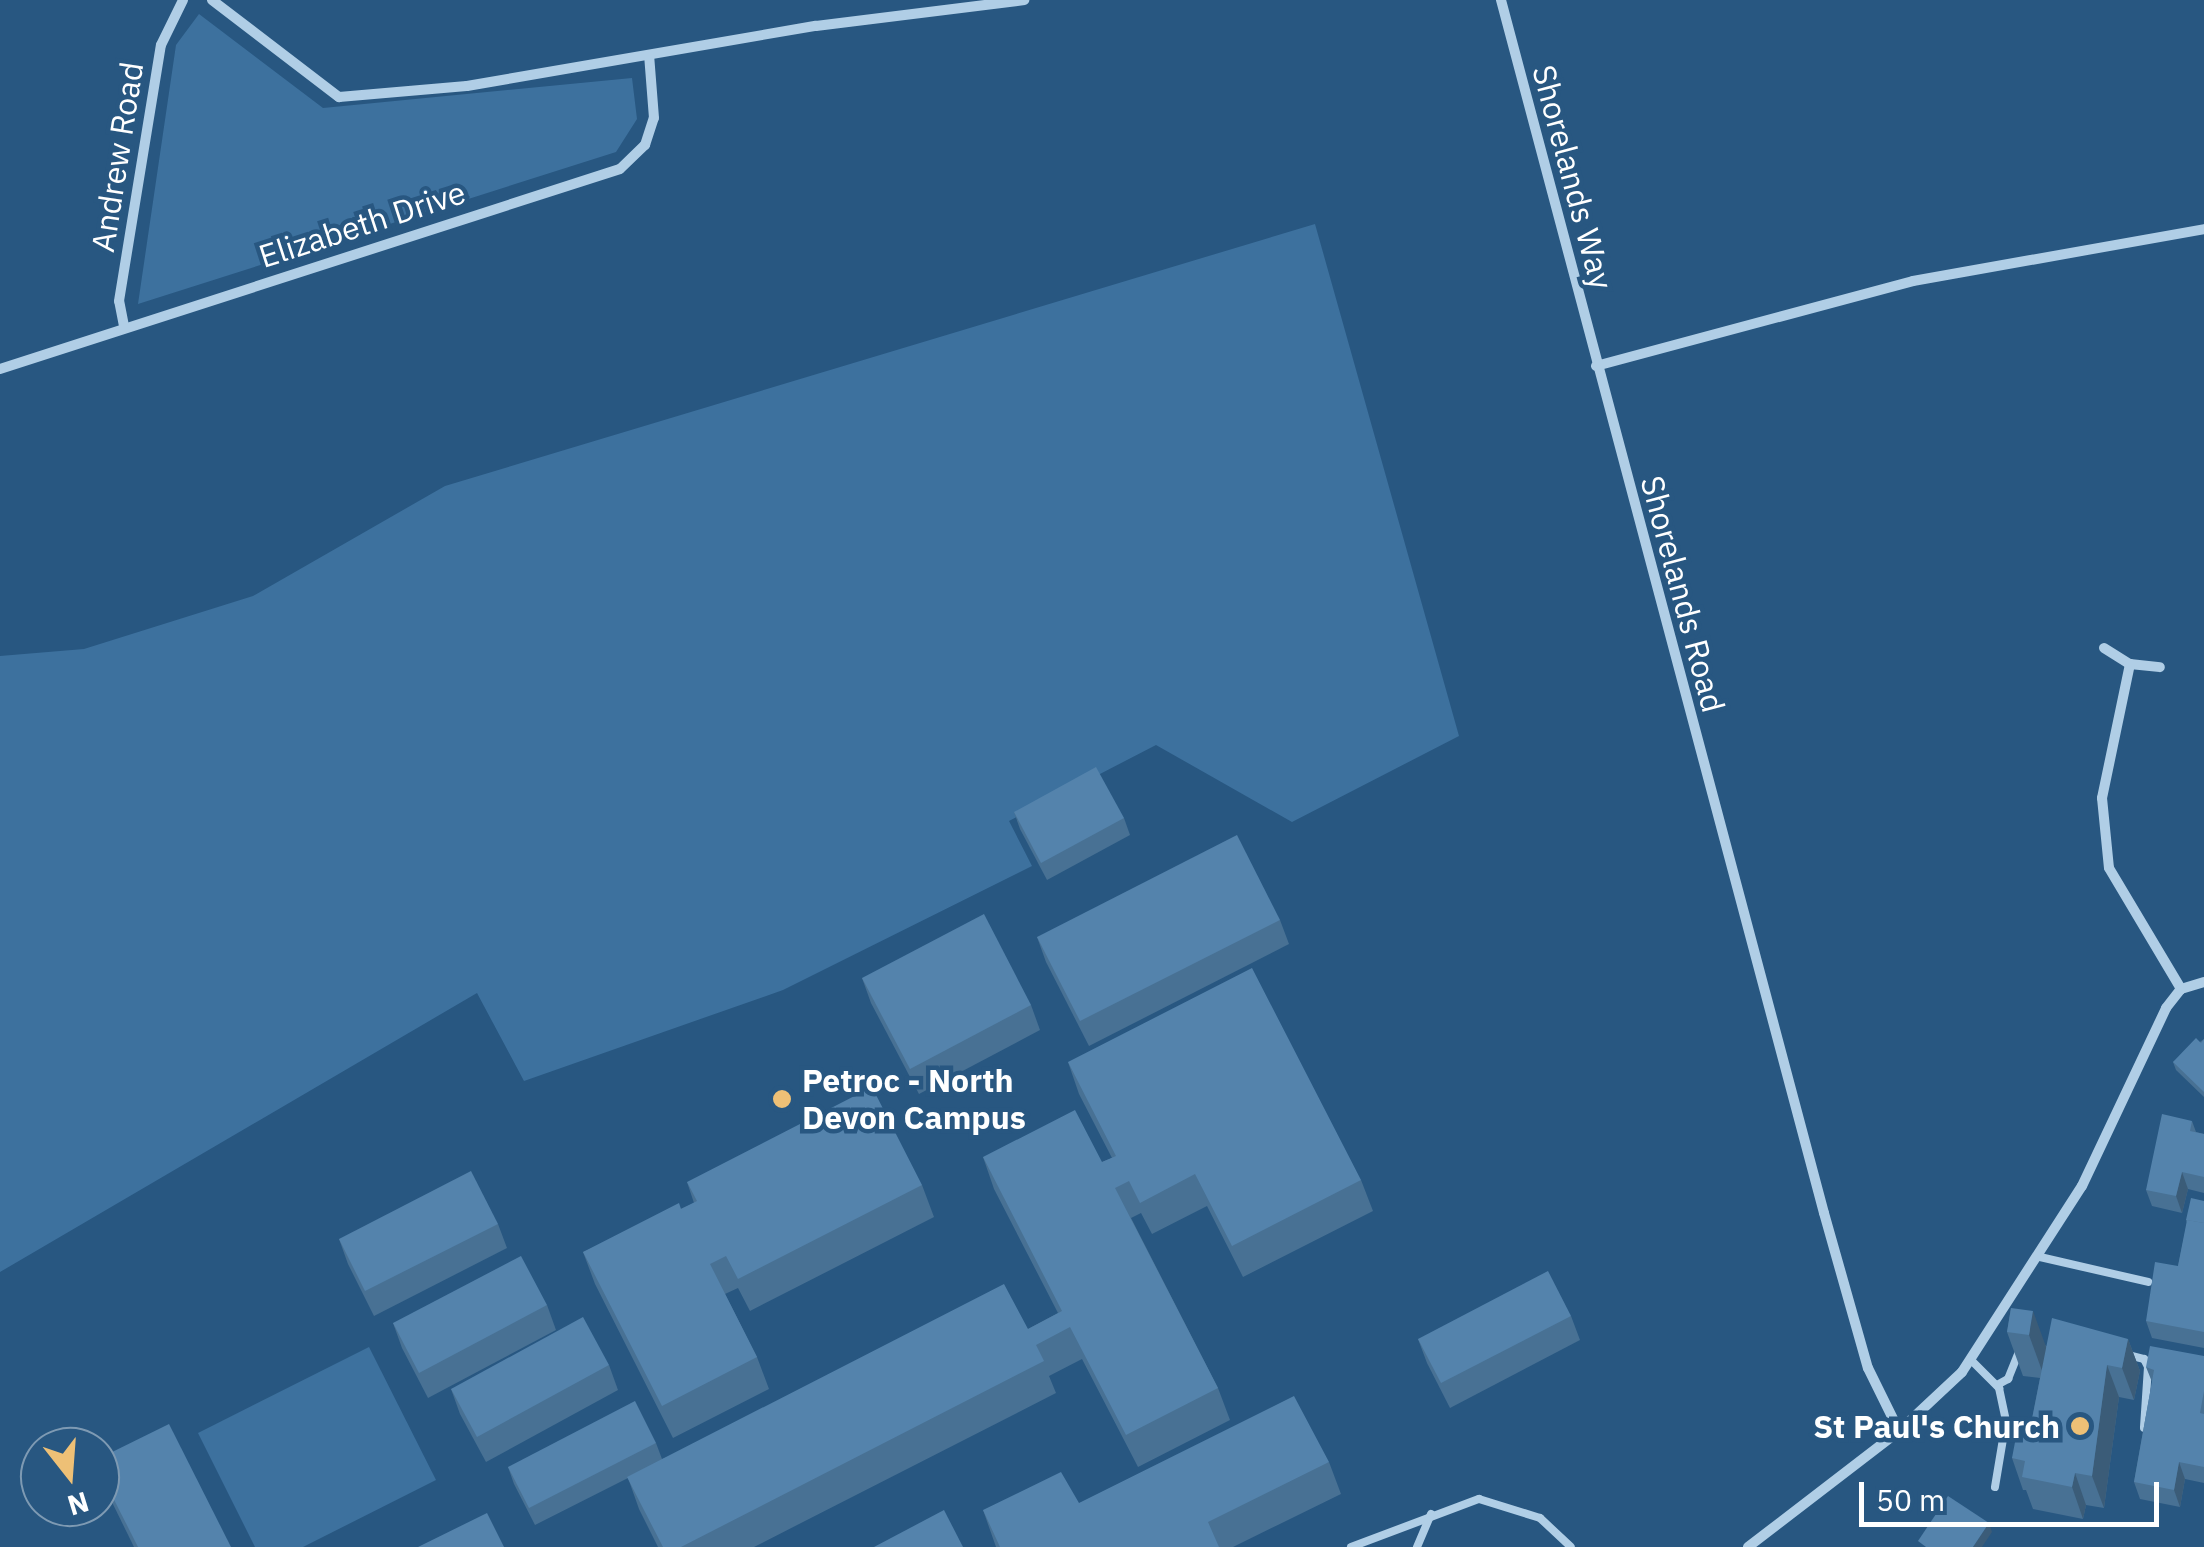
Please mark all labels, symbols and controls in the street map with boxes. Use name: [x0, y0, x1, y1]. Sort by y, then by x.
street label: Andrew Road: [83, 59, 151, 255]
street label: Shorelands Way: [1525, 61, 1621, 293]
street label: Elizabeth Drive: [254, 173, 470, 275]
street label: Shorelands Road: [1633, 472, 1733, 716]
place label: Petroc - North Devon Campus: [802, 1062, 1026, 1137]
marker: Petroc - North Devon Campus: [771, 1088, 793, 1110]
place label: St Paul's Church: [1813, 1407, 2060, 1445]
marker: St Paul's Church: [2069, 1415, 2091, 1437]
north arrow: [20, 1427, 120, 1527]
scale bar: [1864, 1462, 2164, 1524]
text: 50 m: [1876, 1480, 1945, 1519]
text: N: [63, 1484, 93, 1525]

